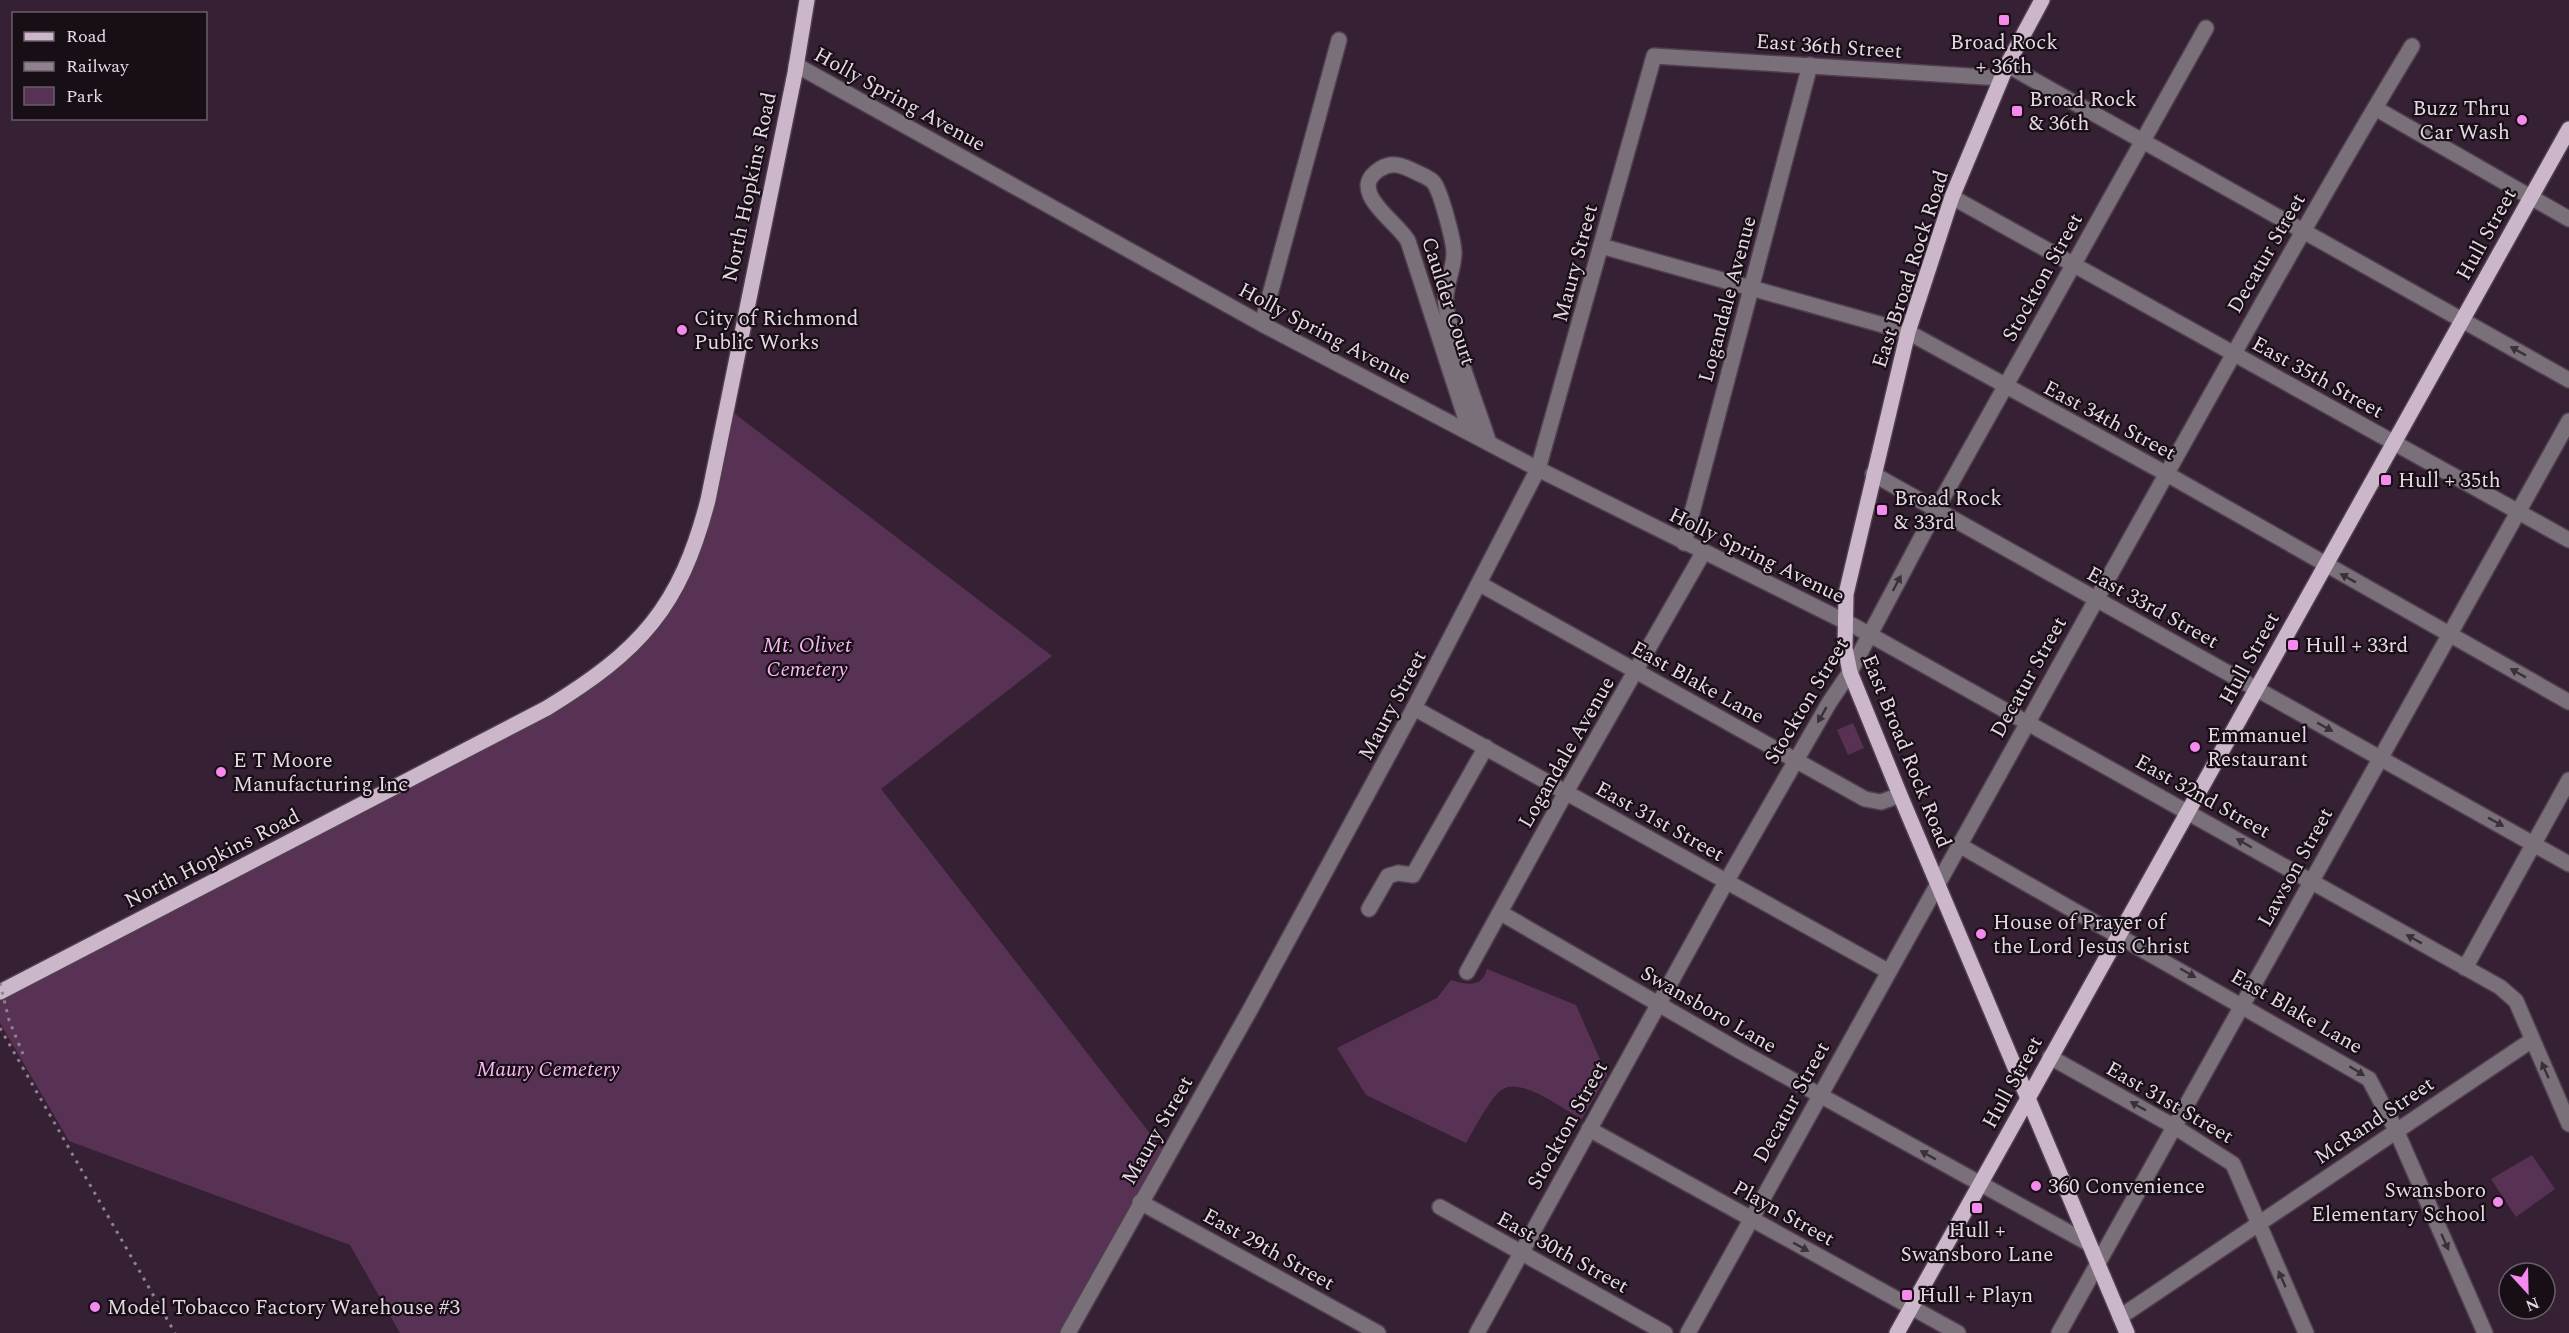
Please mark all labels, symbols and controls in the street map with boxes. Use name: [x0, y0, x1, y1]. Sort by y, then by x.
legend: [12, 12, 207, 120]
marker: Broad Rock + 36th: [1997, 13, 2011, 27]
text: Road: [66, 23, 107, 50]
street label: East 36th Street: [1755, 26, 1903, 68]
place label: Broad Rock + 36th: [1950, 27, 2058, 83]
street label: Holly Spring Avenue: [808, 39, 991, 160]
text: Railway: [66, 53, 130, 80]
text: Park: [66, 83, 103, 110]
place label: Broad Rock & 36th: [2029, 84, 2137, 140]
street label: North Hopkins Road: [714, 89, 786, 285]
place label: Buzz Thru Car Wash: [2412, 93, 2510, 149]
marker: Broad Rock & 36th: [2010, 104, 2024, 118]
marker: Buzz Thru Car Wash: [2515, 113, 2529, 127]
street label: East Broad Rock Road: [1864, 166, 1958, 372]
street label: Hull Street: [2448, 182, 2525, 287]
street label: Decatur Street: [2219, 187, 2314, 320]
street label: Maury Street: [1545, 201, 1607, 326]
street label: Stockton Street: [1994, 207, 2092, 348]
street label: Logandale Avenue: [1690, 212, 1766, 386]
street label: Caulder Court: [1412, 233, 1484, 370]
street label: Holly Spring Avenue: [1232, 275, 1417, 393]
place label: City of Richmond Public Works: [694, 303, 858, 359]
marker: City of Richmond Public Works: [675, 323, 689, 337]
street label: East 35th Street: [2246, 328, 2389, 427]
one-way arrow: [2509, 346, 2526, 356]
street label: East 34th Street: [2037, 372, 2182, 469]
place label: Hull + 35th: [2398, 465, 2501, 497]
marker: Hull + 35th: [2379, 473, 2393, 487]
place label: Broad Rock & 33rd: [1894, 483, 2002, 539]
street label: Holly Spring Avenue: [1663, 499, 1850, 612]
marker: Broad Rock & 33rd: [1875, 503, 1889, 517]
street label: East 33rd Street: [2081, 558, 2225, 657]
one-way arrow: [2339, 573, 2356, 583]
one-way arrow: [1892, 574, 1902, 591]
street label: Hull Street: [2211, 606, 2288, 711]
street label: Decatur Street: [1982, 611, 2076, 744]
park label: Mt. Olivet Cemetery: [763, 630, 852, 686]
place label: Hull + 33rd: [2305, 630, 2408, 662]
street label: Stockton Street: [1756, 632, 1857, 771]
street label: East Blake Lane: [1625, 633, 1770, 733]
marker: Hull + 33rd: [2286, 638, 2300, 652]
street label: Maury Street: [1350, 645, 1435, 766]
street label: East Broad Rock Road: [1853, 650, 1960, 853]
one-way arrow: [2509, 668, 2526, 678]
street label: Logandale Avenue: [1510, 670, 1624, 835]
one-way arrow: [1816, 707, 1827, 723]
place label: Emmanuel Restaurant: [2207, 720, 2308, 776]
one-way arrow: [2317, 722, 2334, 732]
marker: Emmanuel Restaurant: [2188, 740, 2202, 754]
place label: E T Moore Manufacturing Inc: [233, 745, 408, 801]
street label: East 32nd Street: [2129, 746, 2276, 847]
marker: E T Moore Manufacturing Inc: [214, 765, 228, 779]
street label: East 31st Street: [1589, 773, 1730, 871]
street label: North Hopkins Road: [119, 801, 306, 917]
street label: Lawson Street: [2250, 802, 2342, 933]
one-way arrow: [2488, 817, 2505, 827]
one-way arrow: [2235, 838, 2252, 848]
place label: House of Prayer of the Lord Jesus Christ: [1993, 907, 2190, 963]
marker: House of Prayer of the Lord Jesus Christ: [1974, 927, 1988, 941]
one-way arrow: [2405, 934, 2422, 944]
street label: Swansboro Lane: [1634, 958, 1783, 1062]
street label: East Blake Lane: [2224, 961, 2369, 1063]
one-way arrow: [2180, 968, 2197, 978]
street label: Hull Street: [1974, 1030, 2051, 1135]
street label: Decatur Street: [1745, 1036, 1839, 1169]
street label: East 31st Street: [2100, 1053, 2239, 1153]
park label: Maury Cemetery: [476, 1054, 620, 1086]
street label: Stockton Street: [1519, 1055, 1617, 1196]
one-way arrow: [2541, 1062, 2550, 1079]
one-way arrow: [2349, 1065, 2365, 1076]
street label: McRand Street: [2308, 1069, 2441, 1173]
street label: Maury Street: [1114, 1070, 1202, 1191]
one-way arrow: [2129, 1101, 2146, 1111]
one-way arrow: [1919, 1151, 1936, 1161]
place label: 360 Convenience: [2048, 1171, 2205, 1203]
street label: Playn Street: [1727, 1173, 1840, 1255]
place label: Swansboro Elementary School: [2311, 1175, 2486, 1231]
marker: 360 Convenience: [2029, 1179, 2043, 1193]
marker: Swansboro Elementary School: [2491, 1195, 2505, 1209]
street label: East 29th Street: [1197, 1200, 1340, 1299]
marker: Hull + Swansboro Lane: [1970, 1201, 1984, 1215]
street label: East 30th Street: [1491, 1203, 1634, 1302]
place label: Hull + Swansboro Lane: [1901, 1215, 2053, 1271]
one-way arrow: [2441, 1233, 2450, 1251]
one-way arrow: [1793, 1242, 1810, 1252]
north arrow: [2497, 1261, 2557, 1321]
one-way arrow: [2278, 1271, 2287, 1288]
place label: Hull + Playn: [1919, 1280, 2033, 1312]
marker: Hull + Playn: [1900, 1288, 1914, 1302]
text: N: [2522, 1290, 2543, 1318]
place label: Model Tobacco Factory Warehouse #3: [107, 1292, 461, 1324]
marker: Model Tobacco Factory Warehouse #3: [88, 1300, 102, 1314]

